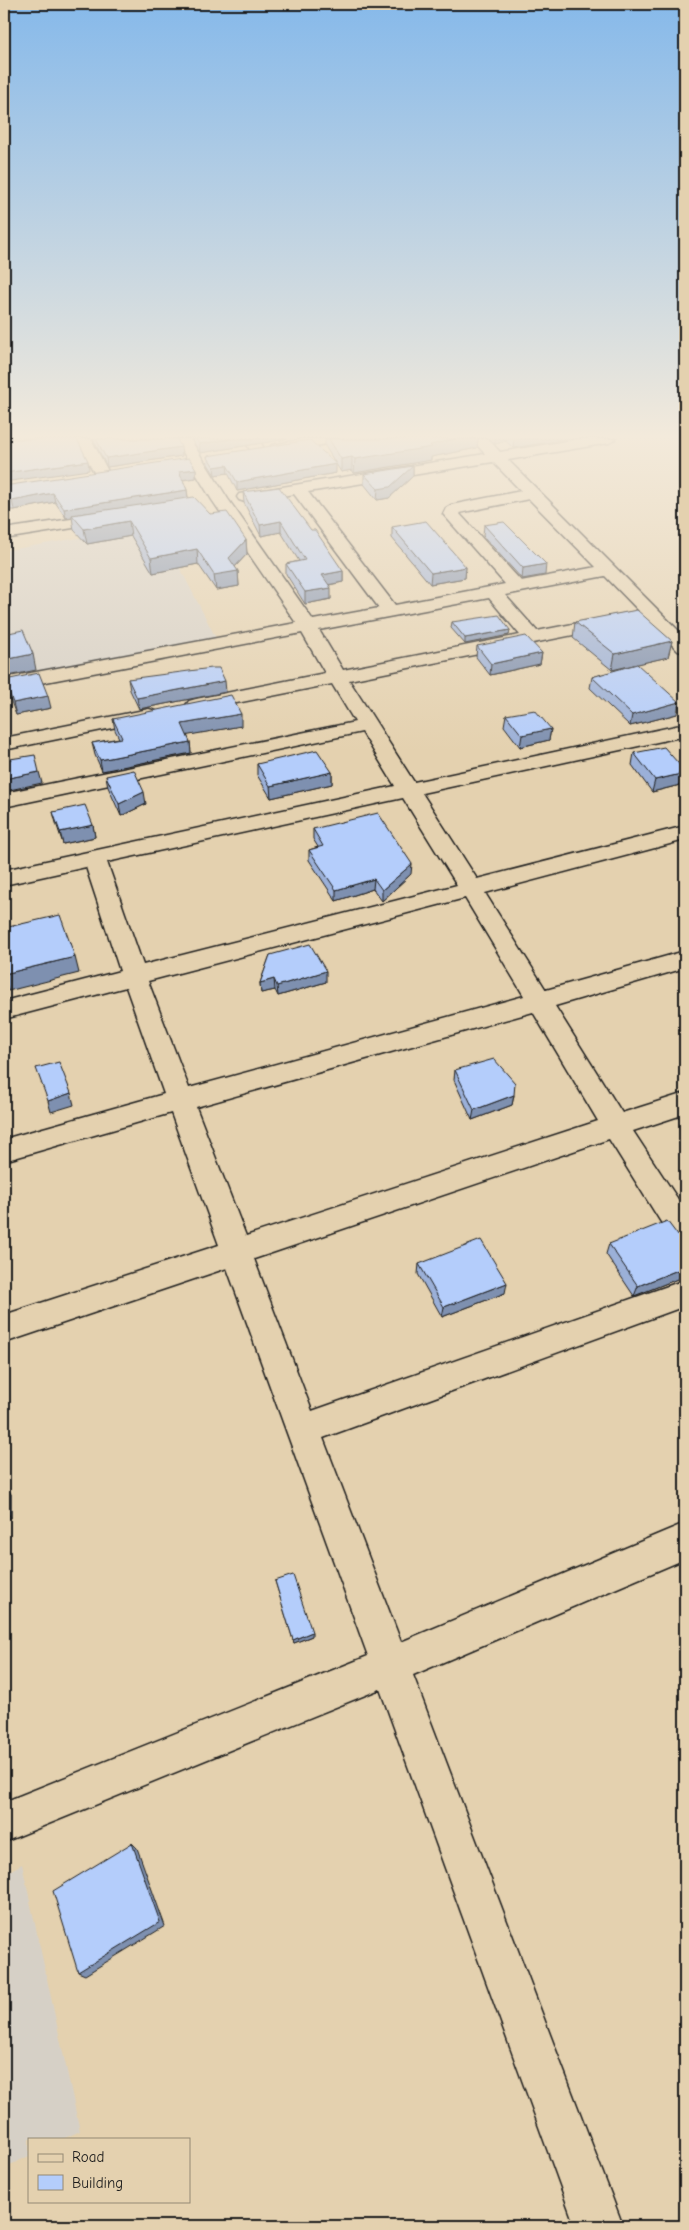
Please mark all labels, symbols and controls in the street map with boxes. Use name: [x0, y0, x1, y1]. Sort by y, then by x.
legend: [28, 2138, 190, 2202]
text: Road: [72, 2148, 104, 2166]
text: Building: [72, 2174, 123, 2192]

